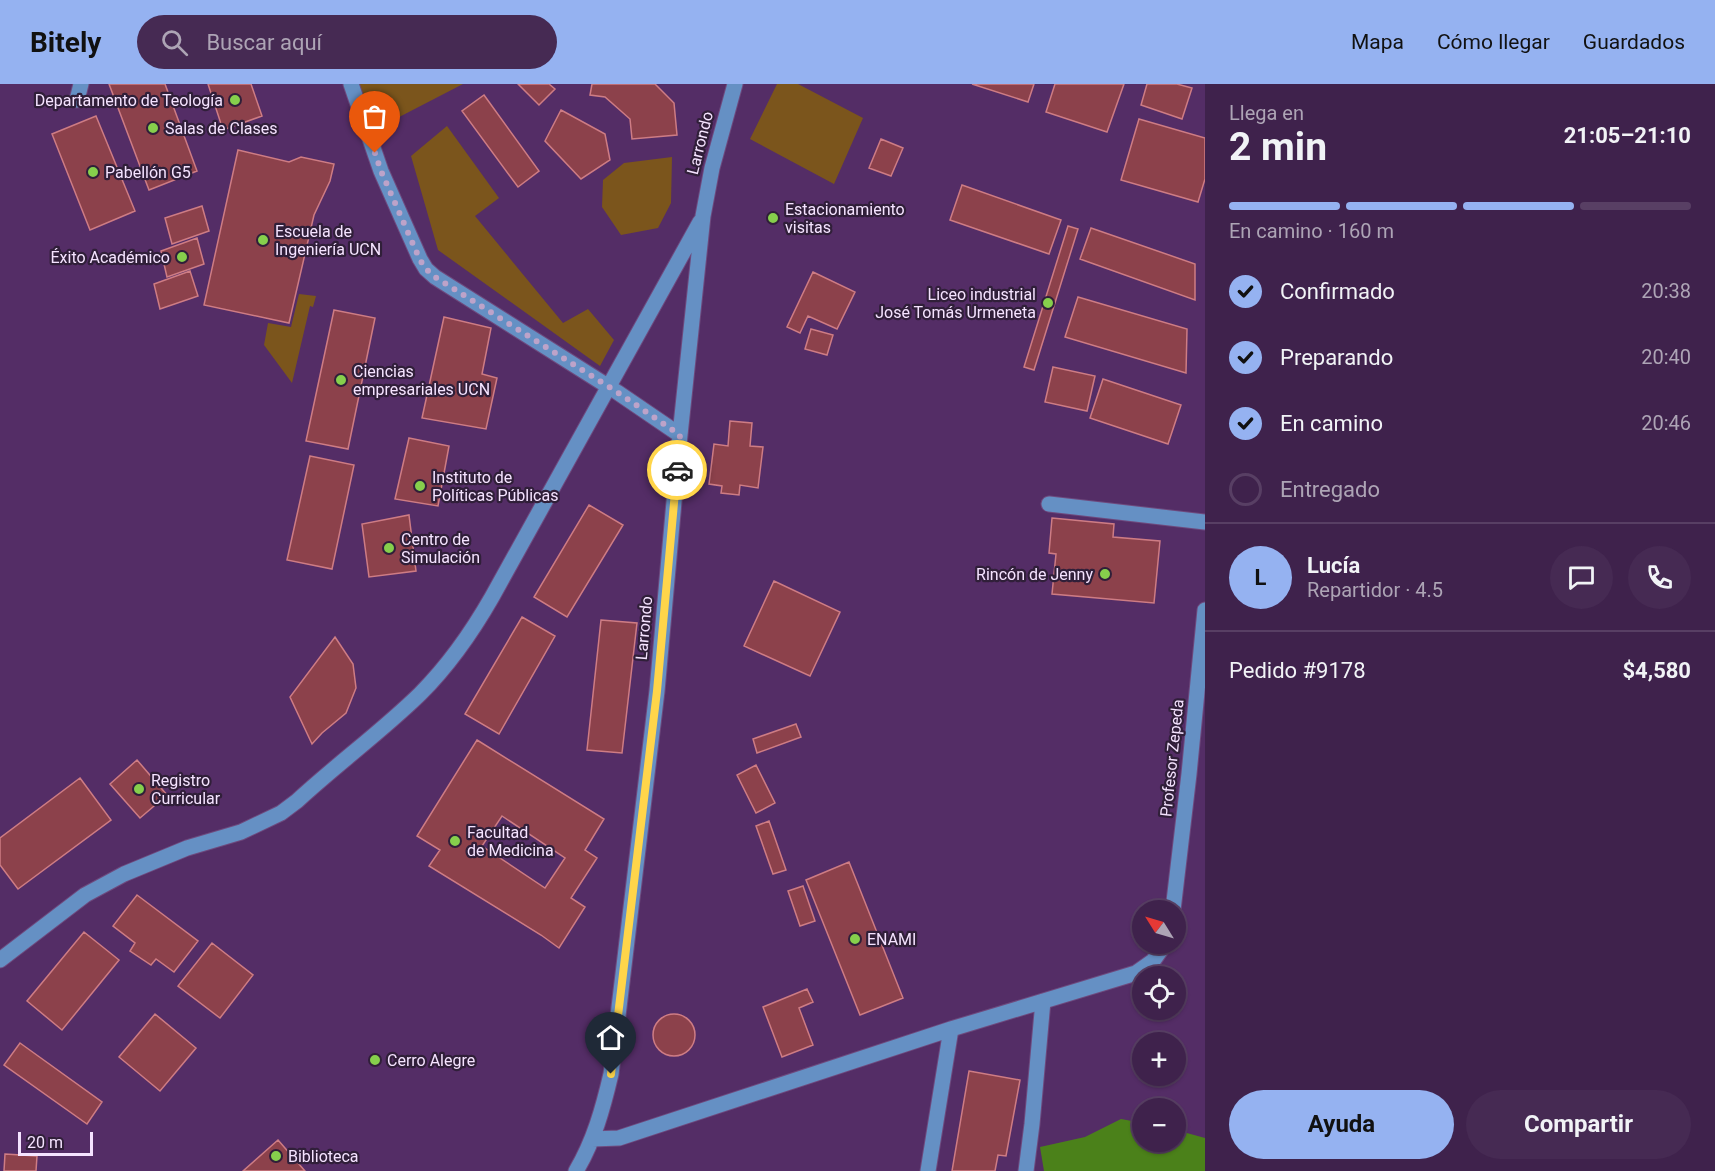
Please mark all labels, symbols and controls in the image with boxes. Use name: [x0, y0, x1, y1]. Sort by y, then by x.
search box: [137, 15, 557, 69]
text: Bitely: [30, 26, 101, 59]
icon: search: [158, 26, 191, 59]
text: Buscar aquí: [206, 30, 322, 55]
text: Mapa: [1351, 30, 1404, 54]
text: Cómo llegar: [1437, 30, 1550, 54]
text: Guardados: [1583, 30, 1685, 54]
place label: Departamento de Teología: [35, 91, 223, 110]
pin: [349, 91, 400, 153]
marker: Departamento de Teología: [228, 93, 242, 107]
icon: bag: [358, 100, 391, 133]
text: Llega en: [1229, 101, 1304, 125]
street label: Larrondo: [683, 110, 717, 176]
place label: Salas de Clases: [165, 119, 278, 138]
marker: Salas de Clases: [146, 121, 160, 135]
text: 21:05–21:10: [1564, 123, 1691, 148]
text: 2 min: [1229, 124, 1327, 170]
place label: Pabellón G5: [105, 163, 191, 182]
marker: Pabellón G5: [86, 165, 100, 179]
place label: Estacionamiento visitas: [785, 200, 905, 237]
marker: Estacionamiento visitas: [766, 211, 780, 225]
text: En camino · 160 m: [1229, 219, 1394, 243]
place label: Escuela de Ingeniería UCN: [275, 222, 381, 259]
marker: Escuela de Ingeniería UCN: [256, 233, 270, 247]
place label: Éxito Académico: [50, 248, 170, 267]
marker: Éxito Académico: [175, 250, 189, 264]
icon: check: [1229, 275, 1262, 308]
text: Confirmado: [1280, 279, 1395, 304]
text: 20:38: [1641, 279, 1691, 303]
place label: Liceo industrial José Tomás Urmeneta: [875, 285, 1036, 322]
marker: Liceo industrial José Tomás Urmeneta: [1041, 296, 1055, 310]
icon: check: [1229, 341, 1262, 374]
text: Preparando: [1280, 345, 1393, 370]
text: 20:40: [1641, 345, 1691, 369]
place label: Ciencias empresariales UCN: [353, 362, 490, 399]
marker: Ciencias empresariales UCN: [334, 373, 348, 387]
icon: check: [1229, 407, 1262, 440]
text: En camino: [1280, 411, 1383, 436]
text: 20:46: [1641, 411, 1691, 435]
courier: [647, 440, 707, 500]
icon: car: [661, 454, 694, 487]
place label: Instituto de Políticas Públicas: [432, 468, 558, 505]
text: Entregado: [1280, 477, 1380, 502]
marker: Instituto de Políticas Públicas: [413, 479, 427, 493]
place label: Centro de Simulación: [401, 530, 480, 567]
marker: Centro de Simulación: [382, 541, 396, 555]
button: chat: [1550, 546, 1613, 609]
button: phone: [1628, 546, 1691, 609]
text: Lucía: [1307, 553, 1360, 578]
place label: Rincón de Jenny: [976, 565, 1093, 584]
text: L: [1255, 565, 1266, 590]
marker: Rincón de Jenny: [1098, 567, 1112, 581]
text: Repartidor · 4.5: [1307, 578, 1443, 602]
street label: Larrondo: [632, 595, 656, 661]
text: Pedido #9178: [1229, 658, 1366, 683]
text: $4,580: [1622, 658, 1691, 683]
street label: Profesor Zepeda: [1156, 698, 1188, 818]
place label: Registro Curricular: [151, 771, 221, 808]
marker: Registro Curricular: [132, 782, 146, 796]
place label: Facultad de Medicina: [467, 823, 554, 860]
marker: Facultad de Medicina: [448, 834, 462, 848]
north arrow: [1132, 900, 1186, 954]
map controls: [1132, 900, 1186, 1152]
place label: ENAMI: [867, 930, 916, 949]
marker: ENAMI: [848, 932, 862, 946]
button: locate: [1132, 966, 1186, 1020]
pin: [585, 1012, 636, 1074]
icon: home: [594, 1021, 627, 1054]
button: +: [1132, 1032, 1186, 1086]
place label: Cerro Alegre: [387, 1051, 475, 1070]
marker: Cerro Alegre: [368, 1053, 382, 1067]
button: Ayuda: [1229, 1090, 1454, 1159]
button: Compartir: [1466, 1090, 1691, 1159]
button: −: [1132, 1098, 1186, 1152]
scale bar: [18, 1129, 93, 1156]
text: 20 m: [27, 1133, 63, 1152]
place label: Biblioteca: [288, 1147, 359, 1166]
marker: Biblioteca: [269, 1149, 283, 1163]

